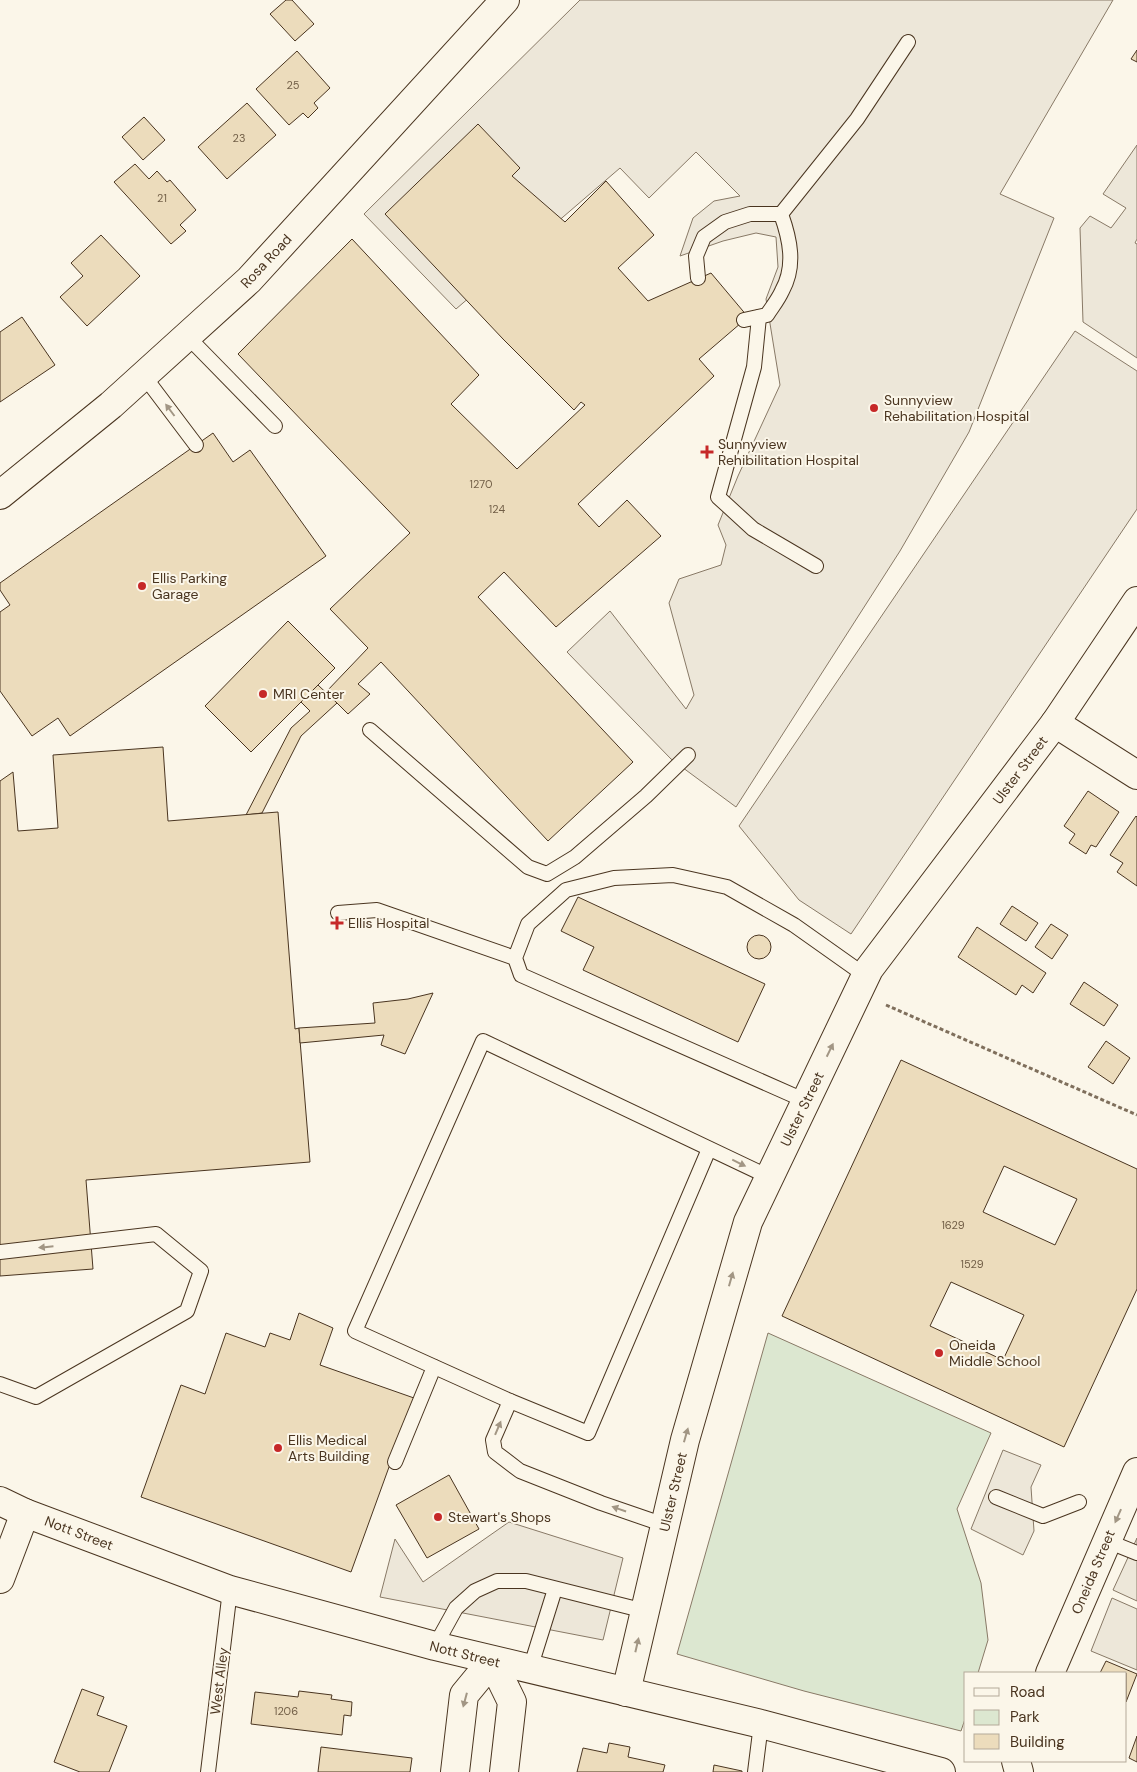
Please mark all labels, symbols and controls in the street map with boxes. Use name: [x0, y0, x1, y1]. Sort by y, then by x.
house number: 25: [286, 78, 300, 92]
house number: 23: [233, 131, 245, 145]
house number: 21: [157, 191, 167, 205]
street label: Rosa Road: [237, 230, 295, 292]
place label: Sunnyview Rehabilitation Hospital: [884, 391, 1029, 425]
marker: Sunnyview Rehabilitation Hospital: [868, 402, 880, 414]
one-way arrow: [165, 403, 175, 417]
place label: Sunnyview Rehibilitation Hospital: [718, 435, 859, 469]
marker: Sunnyview Rehibilitation Hospital: [700, 445, 714, 459]
house number: 1270: [470, 477, 492, 491]
house number: 124: [489, 502, 505, 516]
place label: Ellis Parking Garage: [152, 569, 227, 603]
marker: Ellis Parking Garage: [136, 580, 148, 592]
place label: MRI Center: [273, 685, 345, 703]
marker: MRI Center: [257, 688, 269, 700]
street label: Ulster Street: [988, 732, 1052, 808]
place label: Ellis Hospital: [348, 914, 429, 932]
marker: Ellis Hospital: [330, 916, 344, 930]
one-way arrow: [826, 1043, 834, 1057]
street label: Ulster Street: [776, 1069, 828, 1149]
one-way arrow: [732, 1159, 746, 1167]
house number: 1629: [941, 1218, 965, 1232]
one-way arrow: [37, 1243, 53, 1251]
house number: 1529: [960, 1257, 984, 1271]
one-way arrow: [728, 1272, 736, 1287]
place label: Oneida Middle School: [949, 1336, 1040, 1370]
marker: Oneida Middle School: [933, 1347, 945, 1359]
one-way arrow: [494, 1421, 502, 1435]
one-way arrow: [683, 1428, 691, 1443]
place label: Ellis Medical Arts Building: [288, 1431, 370, 1465]
marker: Ellis Medical Arts Building: [272, 1442, 284, 1454]
street label: Ulster Street: [655, 1451, 691, 1533]
one-way arrow: [611, 1505, 626, 1513]
place label: Stewart's Shops: [448, 1508, 551, 1526]
one-way arrow: [1113, 1509, 1121, 1523]
marker: Stewart's Shops: [432, 1511, 444, 1523]
street label: Nott Street: [42, 1512, 116, 1554]
street label: Oneida Street: [1067, 1527, 1119, 1617]
street label: Nott Street: [428, 1637, 502, 1671]
one-way arrow: [633, 1637, 641, 1652]
street label: West Alley: [206, 1646, 232, 1716]
legend: [964, 1672, 1127, 1762]
text: Road: [1010, 1682, 1045, 1702]
one-way arrow: [460, 1693, 468, 1708]
house number: 1206: [274, 1704, 298, 1718]
text: Park: [1010, 1707, 1040, 1727]
text: Building: [1010, 1732, 1065, 1752]

